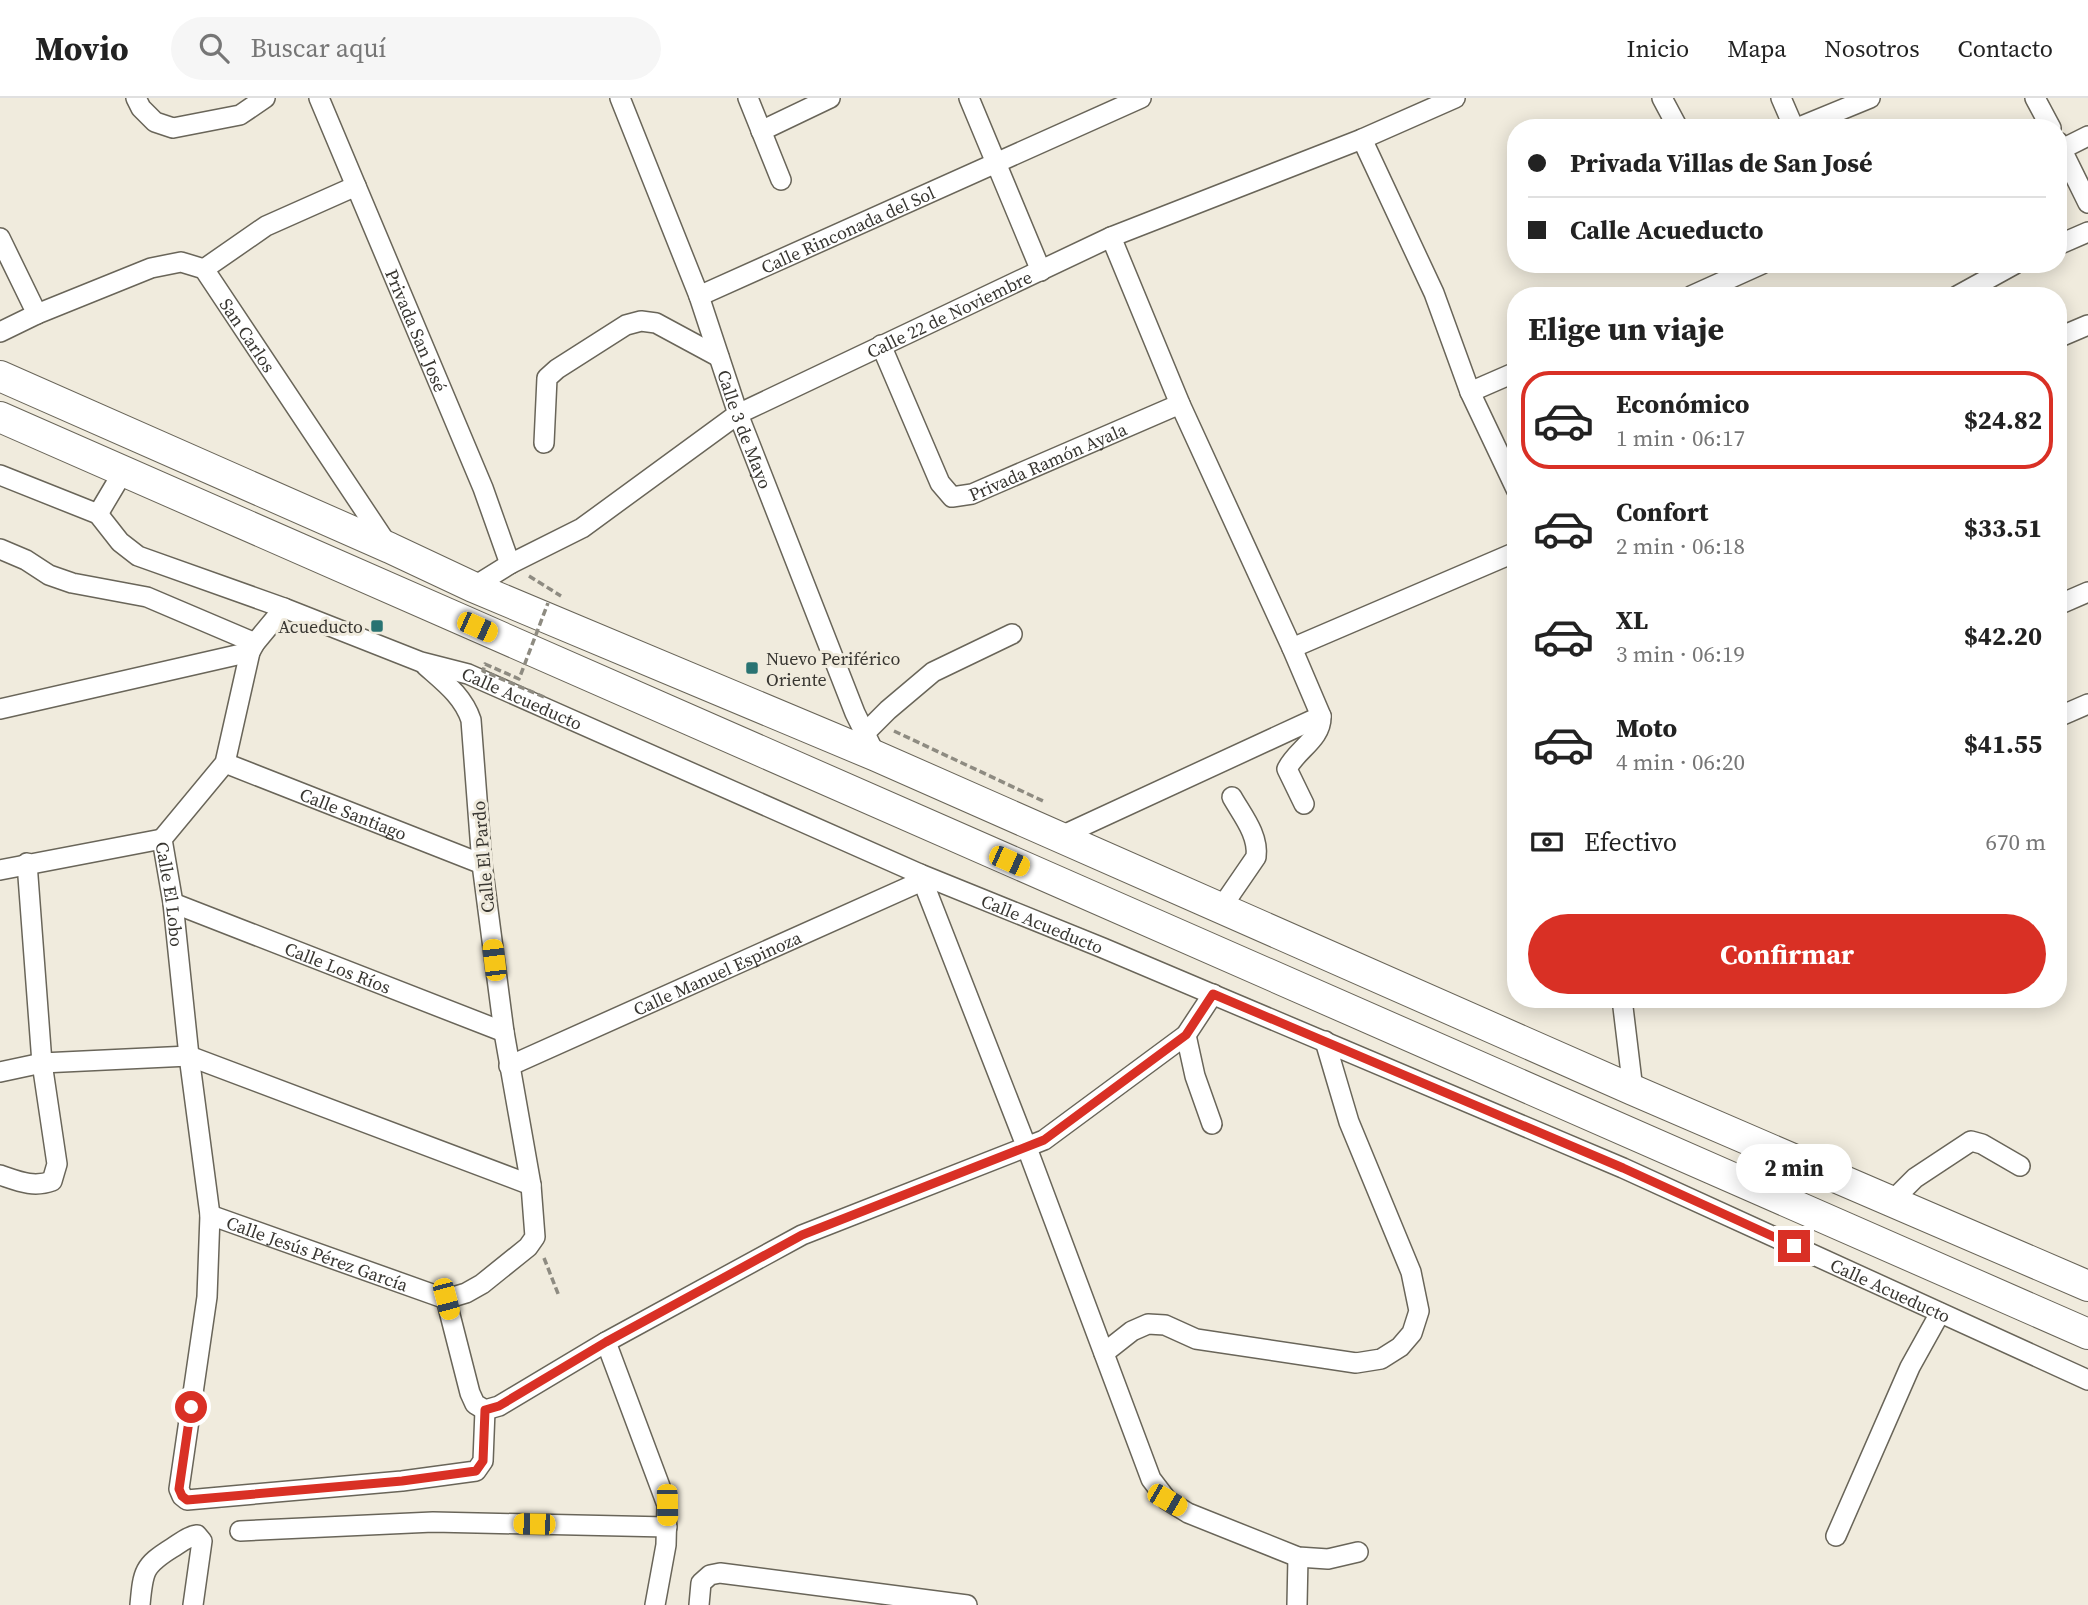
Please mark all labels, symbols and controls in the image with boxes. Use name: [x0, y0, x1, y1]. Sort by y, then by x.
search box: [171, 17, 661, 80]
text: Movio: [35, 26, 129, 71]
icon: search: [195, 29, 233, 67]
text: Buscar aquí: [251, 30, 386, 66]
text: Inicio: [1627, 32, 1689, 65]
text: Mapa: [1727, 32, 1786, 65]
text: Nosotros: [1824, 32, 1920, 65]
text: Contacto: [1958, 32, 2053, 65]
text: Privada Villas de San José: [1570, 145, 1873, 181]
street label: Calle Rinconada del Sol: [757, 180, 939, 279]
text: Calle Acueducto: [1570, 212, 1763, 248]
street label: Calle 22 de Noviembre: [862, 264, 1036, 364]
street label: Privada San José: [380, 265, 454, 396]
street label: San Carlos: [214, 293, 282, 377]
text: Elige un viaje: [1528, 307, 1724, 351]
street label: Calle 3 de Mayo: [712, 366, 779, 492]
text: Económico: [1616, 386, 1749, 422]
icon: car: [1532, 389, 1595, 452]
text: $24.82: [1964, 402, 2042, 438]
street label: Privada Ramón Ayala: [964, 416, 1131, 507]
text: 1 min · 06:17: [1616, 422, 1745, 454]
text: Confort: [1616, 494, 1708, 530]
icon: car: [1532, 497, 1595, 560]
text: $33.51: [1964, 510, 2042, 546]
text: 2 min · 06:18: [1616, 530, 1745, 562]
text: XL: [1616, 602, 1648, 638]
icon: car: [1532, 605, 1595, 668]
car: [454, 609, 501, 645]
place label: Acueducto: [278, 614, 363, 639]
marker: Acueducto: [369, 618, 385, 634]
text: $42.20: [1964, 618, 2042, 654]
text: 3 min · 06:19: [1616, 638, 1745, 670]
place label: Nuevo Periférico Oriente: [766, 646, 900, 692]
street label: Calle Acueducto: [458, 660, 587, 736]
marker: Nuevo Periférico Oriente: [744, 660, 760, 676]
text: Moto: [1616, 710, 1677, 746]
icon: car: [1532, 713, 1595, 776]
text: $41.55: [1964, 726, 2042, 762]
text: 4 min · 06:20: [1616, 746, 1745, 778]
street label: Calle Santiago: [296, 781, 411, 846]
street label: Calle El Pardo: [466, 800, 500, 914]
icon: cash: [1528, 823, 1566, 861]
text: Efectivo: [1584, 824, 1677, 860]
text: 670 m: [1985, 826, 2046, 858]
street label: Calle El Lobo: [150, 840, 190, 948]
car: [986, 843, 1033, 879]
street label: Calle Acueducto: [978, 888, 1107, 959]
button: Confirmar: [1528, 914, 2046, 994]
street label: Calle Manuel Espinoza: [629, 924, 806, 1021]
street label: Calle Los Ríos: [281, 935, 395, 999]
car: [482, 938, 507, 982]
callout: 2 min: [1736, 1144, 1852, 1194]
text: 2 min: [1764, 1152, 1824, 1184]
street label: Calle Jesús Pérez García: [223, 1209, 412, 1297]
route end: [1778, 1230, 1810, 1262]
street label: Calle Acueducto: [1826, 1252, 1955, 1328]
car: [431, 1276, 462, 1322]
route start: [175, 1391, 207, 1423]
car: [1144, 1480, 1191, 1520]
car: [657, 1484, 678, 1526]
car: [513, 1513, 556, 1535]

